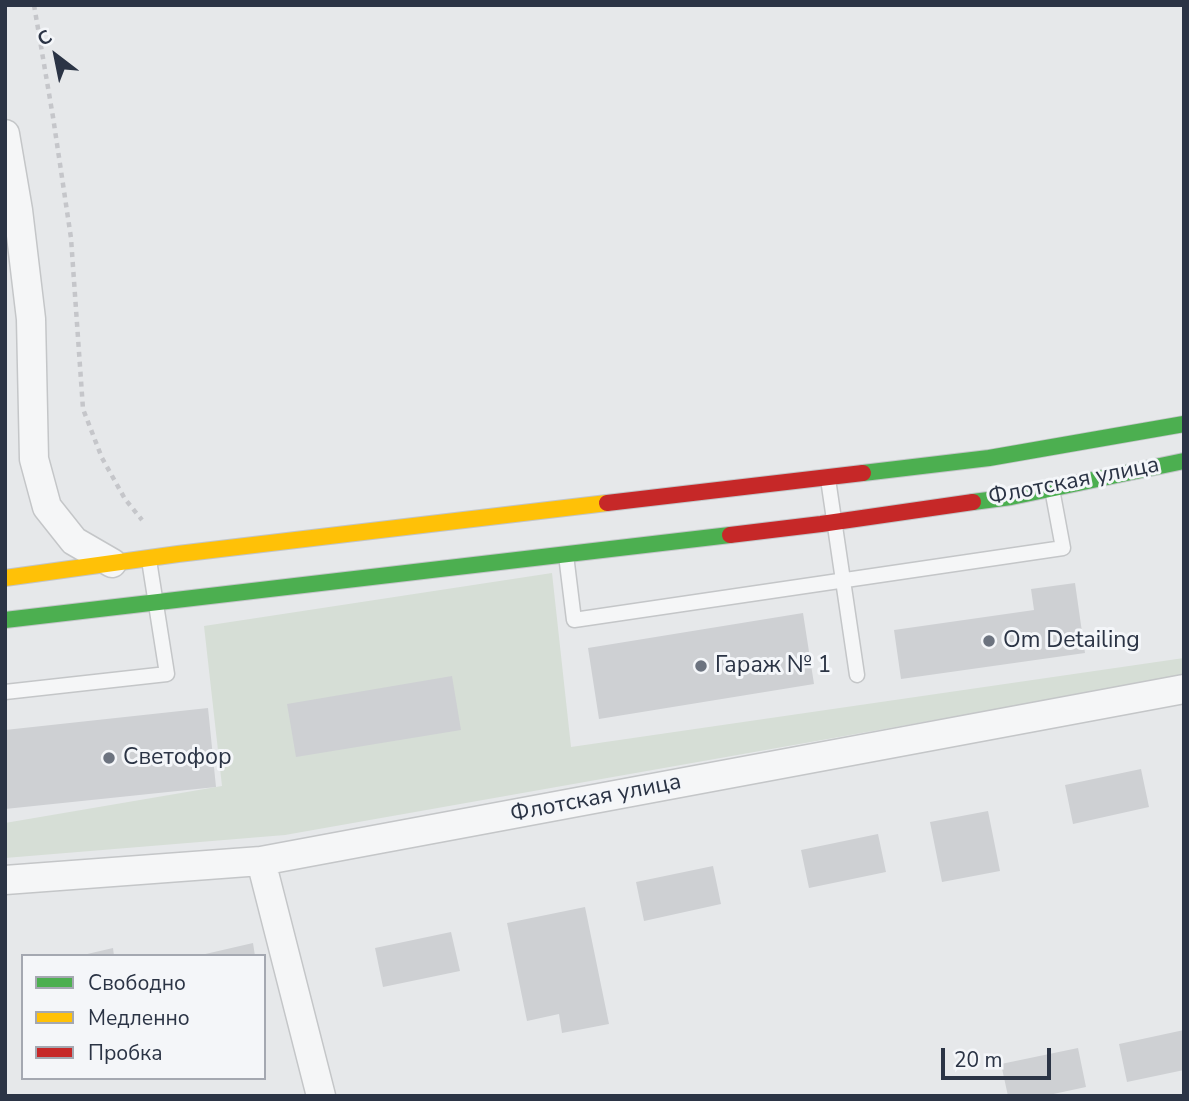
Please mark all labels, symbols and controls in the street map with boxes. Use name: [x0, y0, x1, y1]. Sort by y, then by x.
north arrow: [21, 21, 91, 91]
text: С: [33, 24, 57, 53]
street label: Флотская улица: [986, 452, 1162, 512]
place label: Om Detailing: [1003, 627, 1140, 655]
marker: Om Detailing: [981, 633, 997, 649]
place label: Гараж № 1: [715, 652, 831, 680]
marker: Гараж № 1: [693, 658, 709, 674]
place label: Светофор: [123, 744, 232, 772]
marker: Светофор: [101, 750, 117, 766]
street label: Флотская улица: [508, 769, 684, 829]
legend: [21, 954, 266, 1080]
text: Свободно: [88, 969, 186, 997]
text: Медленно: [88, 1004, 190, 1032]
scale bar: [944, 1034, 1054, 1078]
text: Пробка: [88, 1039, 162, 1067]
text: 20 m: [954, 1046, 1003, 1074]

